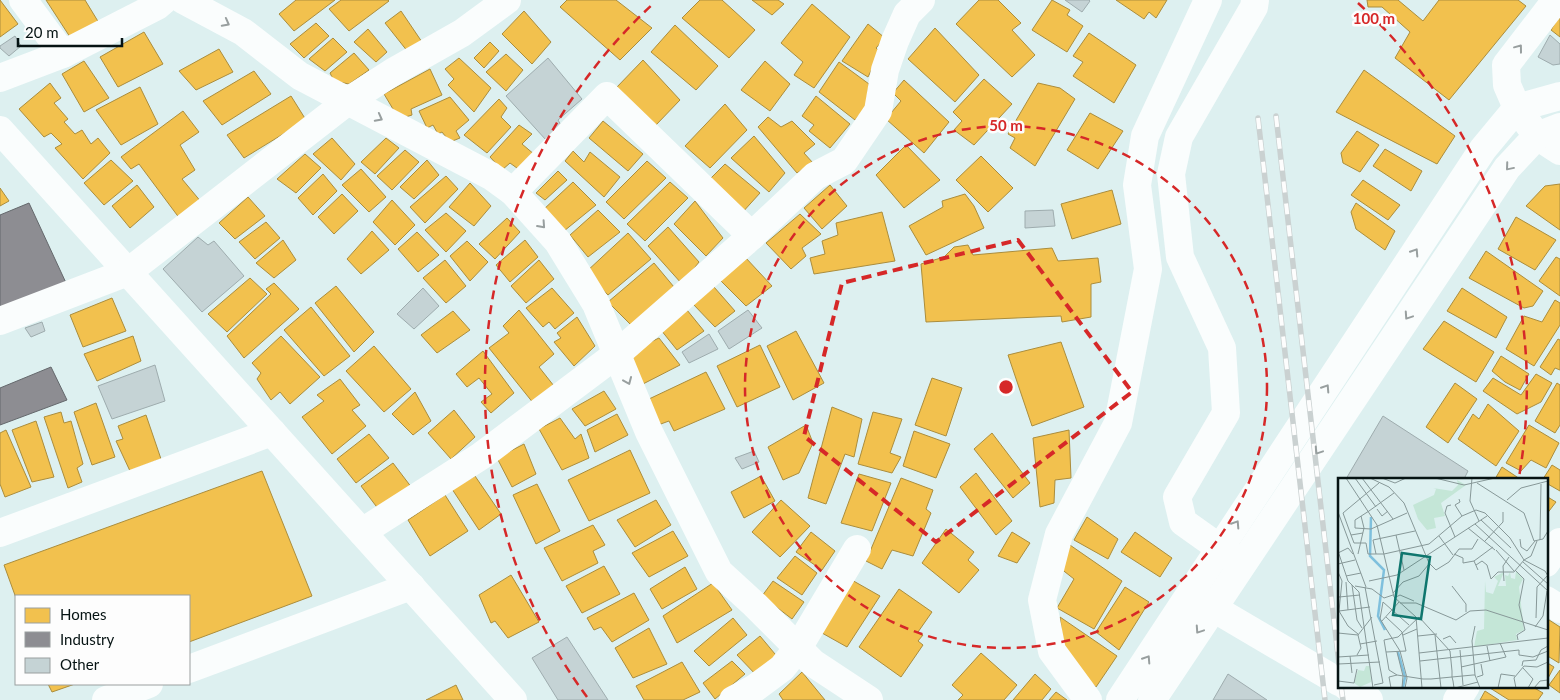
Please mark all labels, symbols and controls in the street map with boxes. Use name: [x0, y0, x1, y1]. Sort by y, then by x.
text: 100 m: [1353, 9, 1395, 27]
scale bar: [18, 15, 121, 47]
one-way arrow: [221, 17, 230, 27]
text: 20 m: [25, 23, 59, 41]
one-way arrow: [1513, 44, 1522, 54]
one-way arrow: [374, 112, 383, 122]
text: 50 m: [989, 116, 1023, 134]
one-way arrow: [1505, 161, 1514, 170]
one-way arrow: [536, 219, 545, 228]
one-way arrow: [1409, 249, 1418, 258]
one-way arrow: [1405, 310, 1414, 319]
one-way arrow: [622, 376, 633, 385]
centre of rings: [997, 378, 1015, 396]
one-way arrow: [1320, 384, 1329, 394]
one-way arrow: [1315, 445, 1324, 454]
inset map: [1338, 478, 1548, 688]
one-way arrow: [1230, 520, 1239, 529]
legend: [15, 595, 190, 685]
text: Homes: [60, 605, 106, 623]
one-way arrow: [1196, 624, 1205, 634]
text: Industry: [60, 630, 115, 648]
text: Other: [60, 655, 100, 673]
one-way arrow: [1141, 656, 1150, 665]

